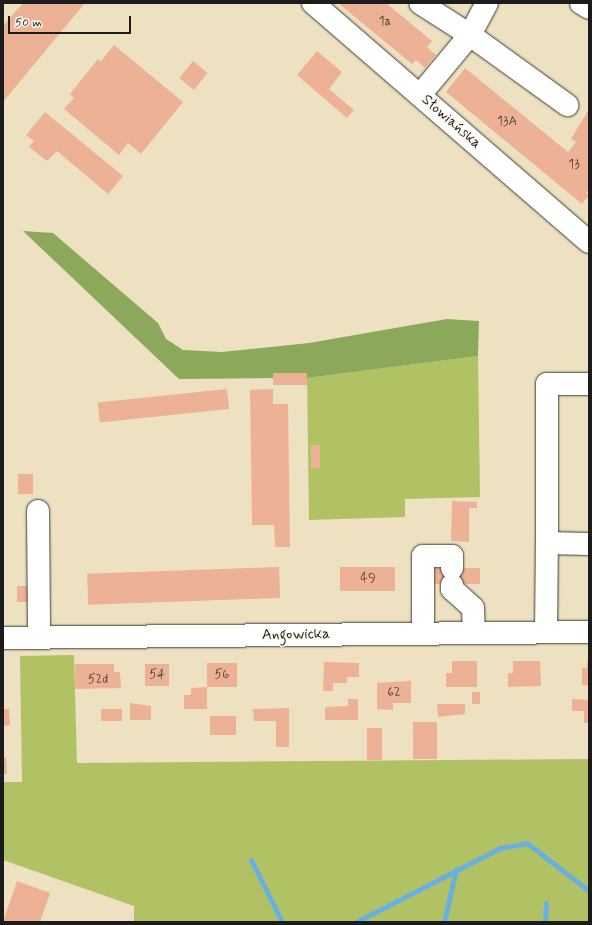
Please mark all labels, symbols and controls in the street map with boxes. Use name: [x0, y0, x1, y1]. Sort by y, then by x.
scale bar: [10, 8, 133, 34]
house number: 1a: [379, 14, 391, 30]
text: 50 m: [15, 15, 42, 31]
street label: Słowiańska: [418, 91, 484, 153]
house number: 13A: [497, 114, 517, 130]
house number: 13: [568, 157, 580, 173]
house number: 49: [360, 571, 376, 587]
street label: Angowicka: [262, 625, 330, 645]
house number: 54: [149, 667, 165, 683]
house number: 56: [215, 667, 229, 683]
house number: 52d: [88, 672, 108, 688]
house number: 62: [387, 685, 401, 701]

